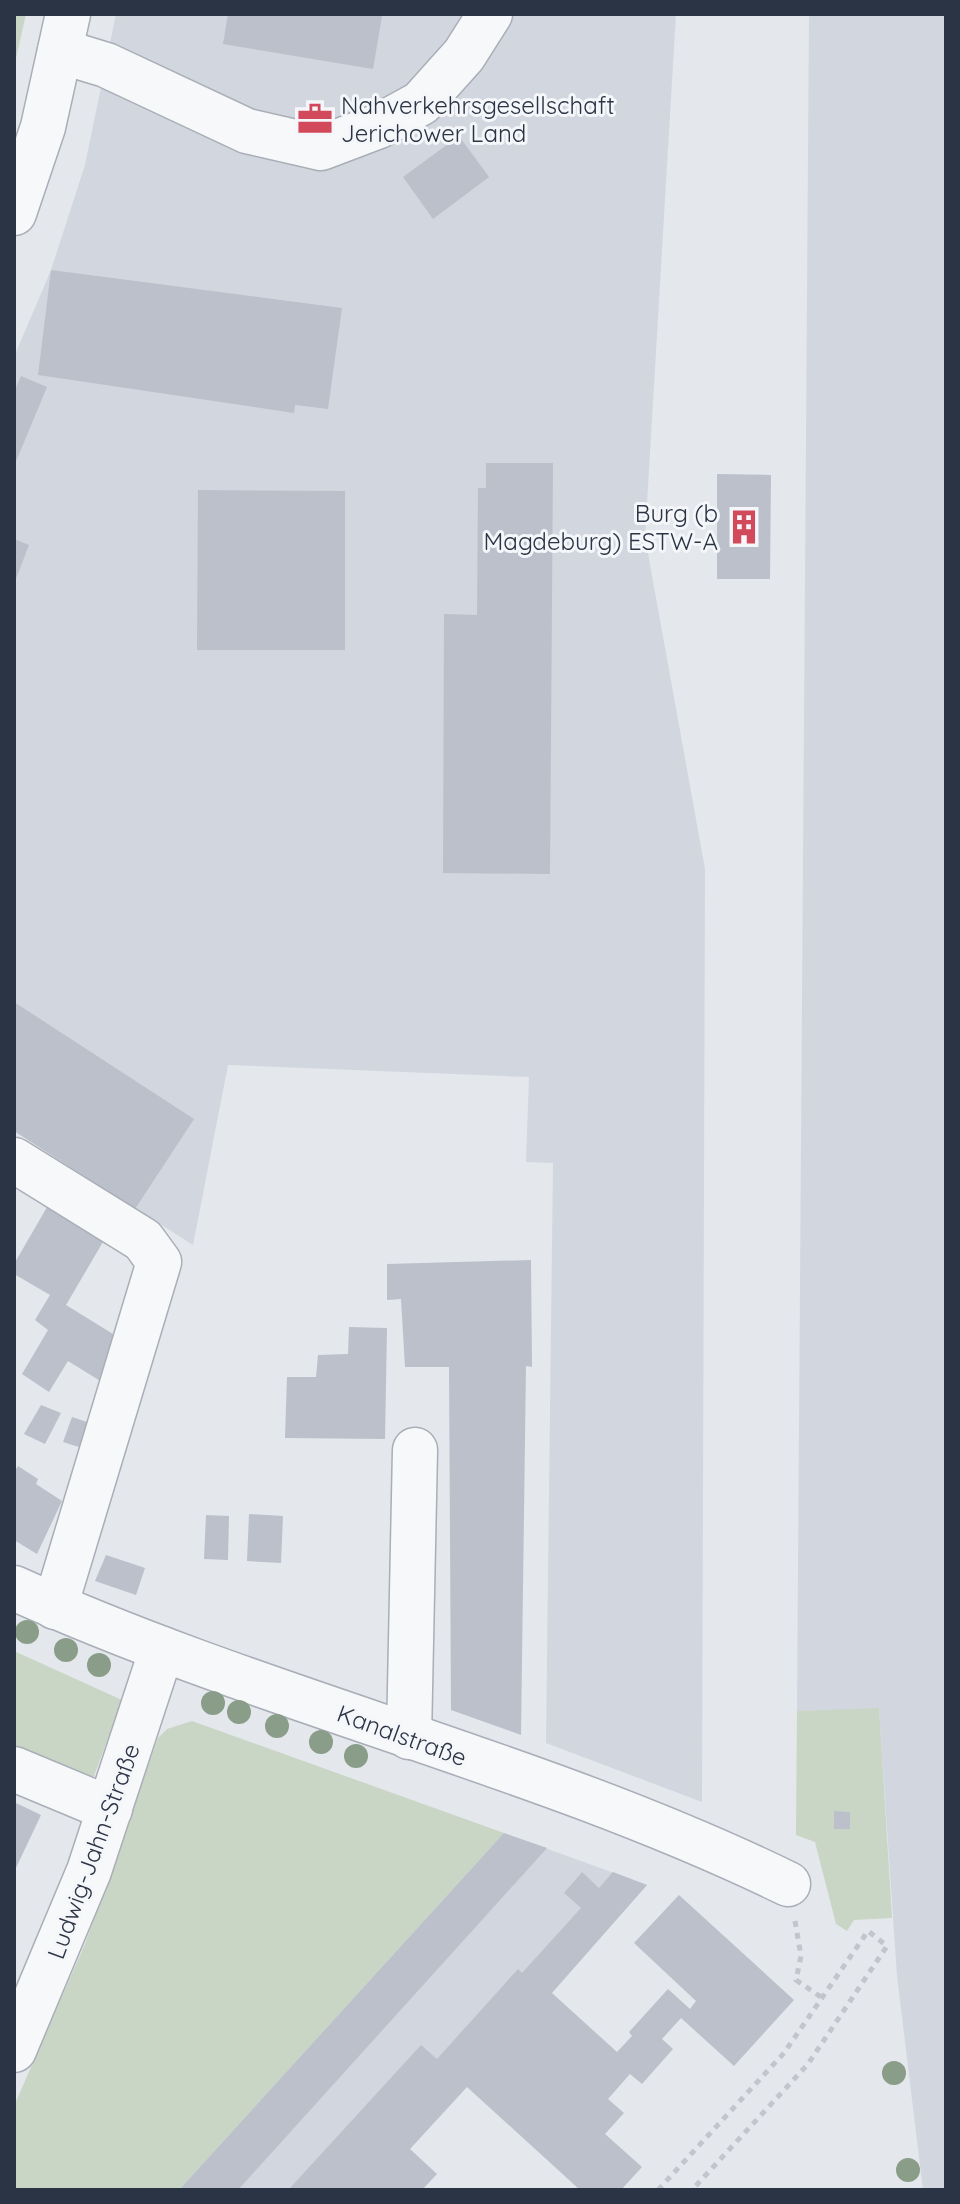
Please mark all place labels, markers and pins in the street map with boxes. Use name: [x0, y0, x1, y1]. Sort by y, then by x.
place label: Nahverkehrsgesellschaft Jerichower Land: [341, 90, 615, 148]
office icon: Nahverkehrsgesellschaft Jerichower Land: [296, 100, 334, 138]
place label: Burg (b Magdeburg) ESTW-A: [483, 498, 718, 556]
building icon: Burg (b Magdeburg) ESTW-A: [725, 508, 763, 546]

